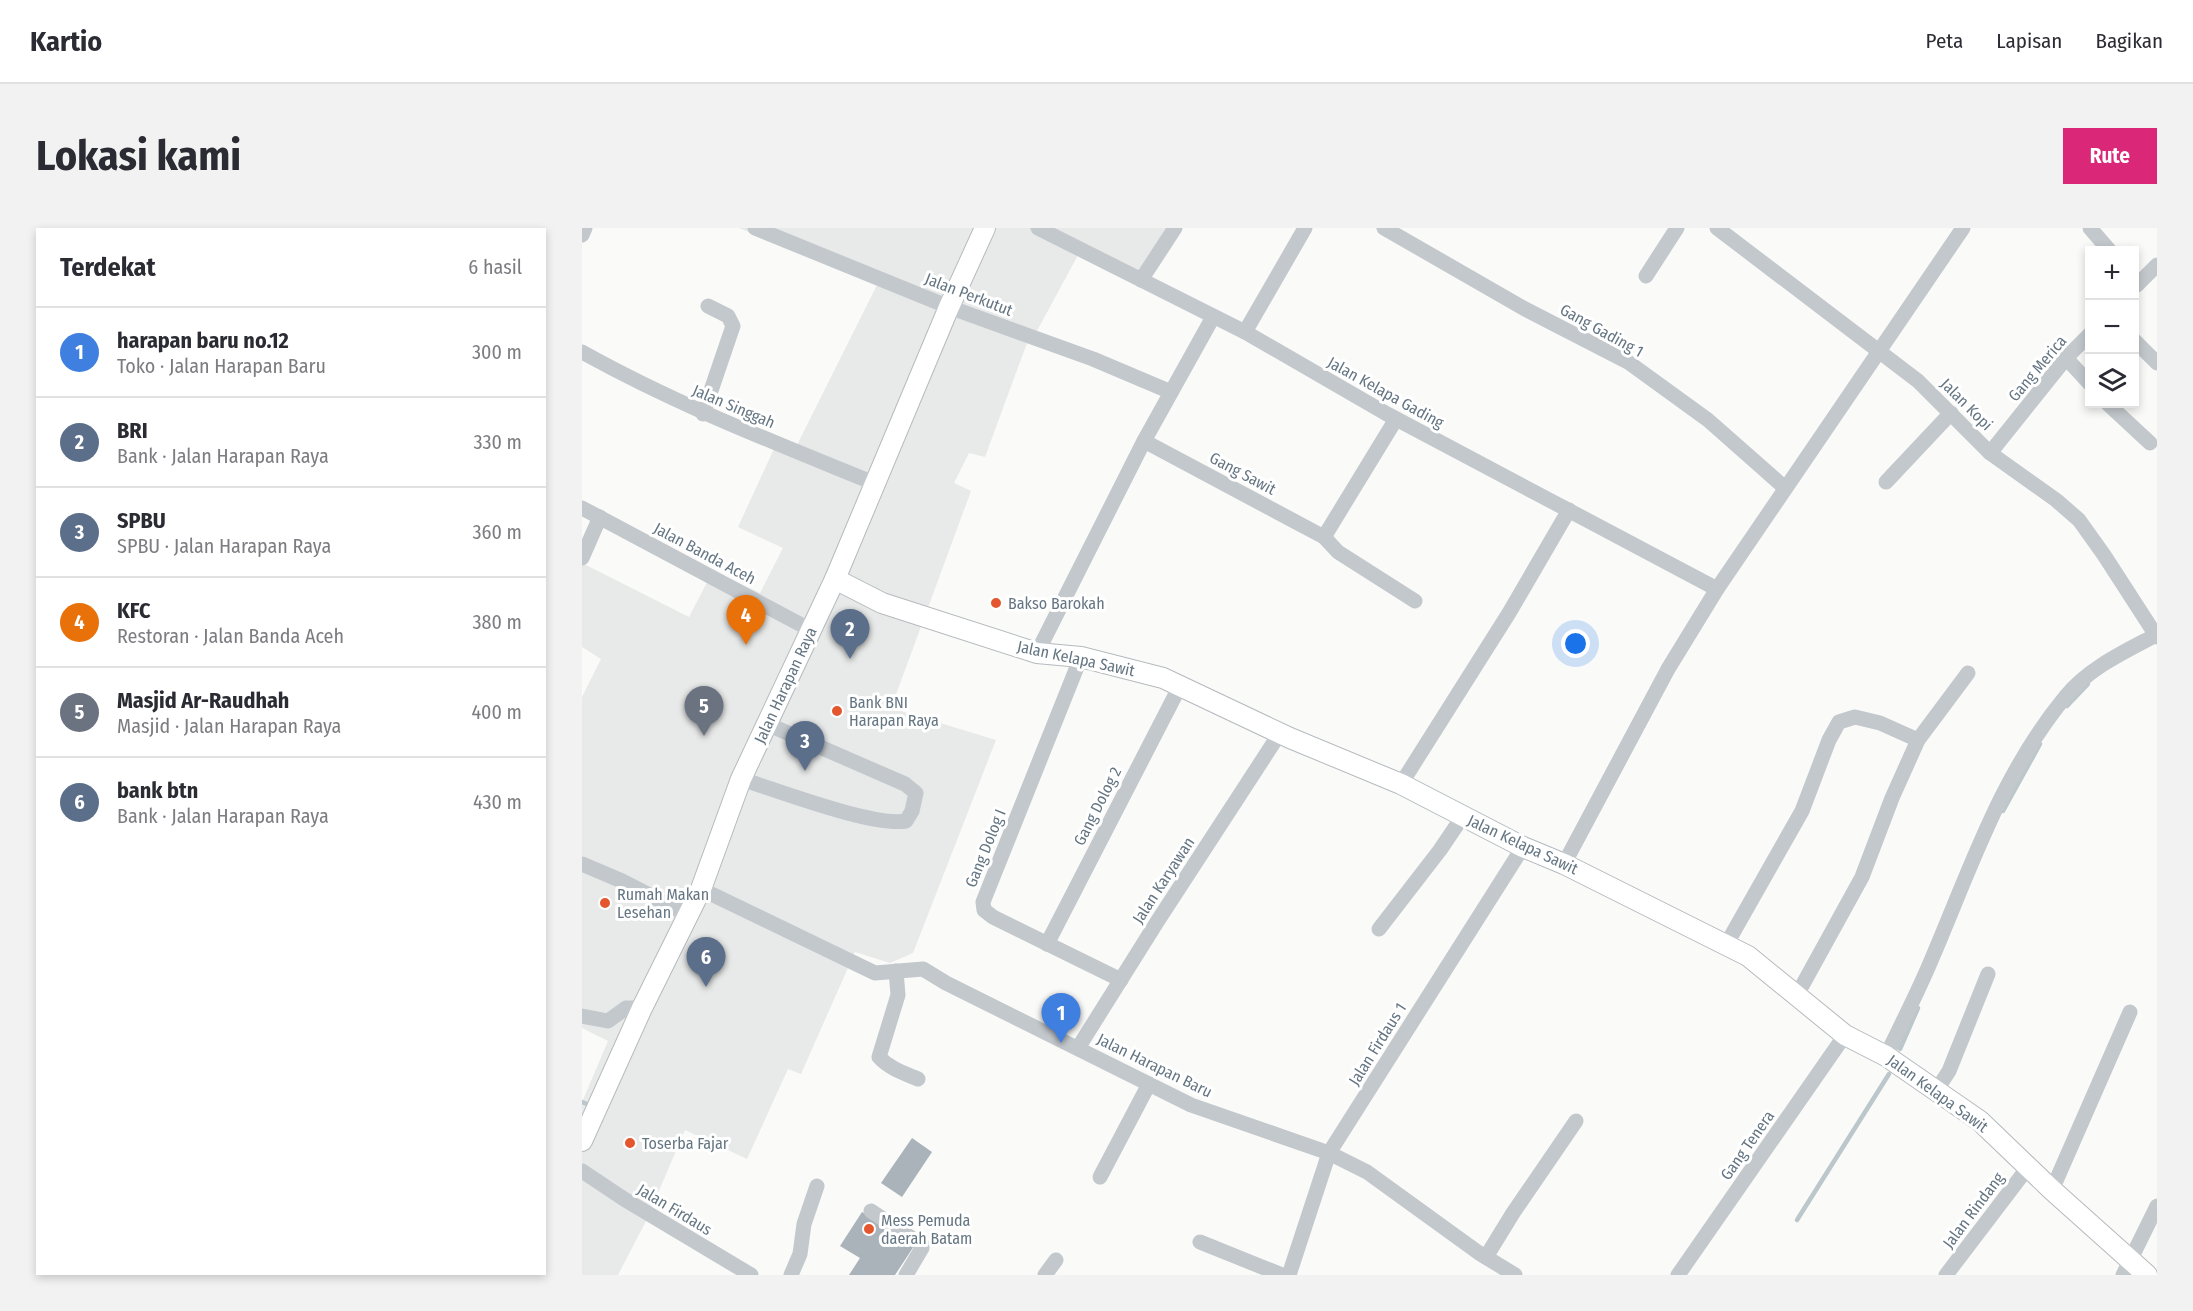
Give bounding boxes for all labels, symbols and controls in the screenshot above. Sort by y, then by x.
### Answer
text: Kartio [30,25,102,58]
text: Peta [1926,28,1963,54]
text: Lapisan [1996,28,2062,54]
text: Bagikan [2095,28,2163,54]
button: Rute [2063,128,2157,184]
text: Lokasi kami [36,131,241,181]
map controls [2085,246,2139,408]
button: + [2085,246,2139,300]
text: Terdekat [60,252,156,283]
text: 6 hasil [468,255,522,279]
street label: Jalan Perkutut [922,269,1016,320]
street label: Gang Gading 1 [1557,300,1647,361]
button: − [2085,300,2139,354]
text: harapan baru no.12 [117,327,289,354]
street label: Gang Merica [2004,331,2071,405]
text: 1 [75,340,84,364]
text: 300 m [472,340,522,364]
street label: Jalan Kelapa Gading [1324,353,1448,432]
text: Toko · Jalan Harapan Baru [117,354,326,378]
button: layers [2085,354,2139,408]
street label: Jalan Kopi [1937,375,1996,434]
street label: Jalan Singgah [690,381,778,432]
text: BRI [117,417,148,444]
text: 2 [75,430,84,454]
text: 330 m [473,430,522,454]
text: Bank · Jalan Harapan Raya [117,444,329,468]
street label: Gang Sawit [1206,448,1280,499]
text: SPBU [117,507,166,534]
street label: Jalan Banda Aceh [651,519,759,588]
text: 3 [75,520,84,544]
text: 360 m [473,520,522,544]
text: SPBU · Jalan Harapan Raya [117,534,331,558]
place label: Bakso Barokah [1008,594,1105,613]
pin: 4 [726,596,766,645]
marker: Bakso Barokah [989,596,1003,610]
text: KFC [117,597,151,624]
text: 4 [74,610,85,634]
text: 380 m [472,610,522,634]
pin: 2 [830,610,870,659]
text: Restoran · Jalan Banda Aceh [117,624,344,648]
street label: Jalan Harapan Raya [750,624,821,746]
your location [1561,629,1590,658]
street label: Jalan Kelapa Sawit [1015,637,1137,680]
pin: 5 [684,686,724,736]
text: Masjid Ar-Raudhah [117,687,289,714]
place label: Bank BNI Harapan Raya [849,693,939,730]
text: 5 [75,700,84,724]
text: 400 m [471,700,522,724]
marker: Bank BNI Harapan Raya [830,704,844,718]
text: Masjid · Jalan Harapan Raya [117,714,341,738]
pin: 3 [786,722,824,771]
street label: Gang Dolog 2 [1070,764,1125,849]
text: bank btn [117,777,198,804]
text: 6 [74,790,85,814]
text: 430 m [473,790,522,814]
text: Bank · Jalan Harapan Raya [117,804,329,828]
street label: Gang Dolog I [961,806,1010,890]
street label: Jalan Kelapa Sawit [1465,811,1582,879]
street label: Jalan Karyawan [1128,833,1198,927]
place label: Rumah Makan Lesehan [617,885,709,922]
marker: Rumah Makan Lesehan [598,896,612,910]
pin: 6 [686,938,726,987]
pin: 1 [1042,994,1080,1043]
street label: Jalan Firdaus 1 [1345,1000,1410,1089]
street label: Jalan Harapan Baru [1094,1029,1215,1102]
street label: Jalan Kelapa Sawit [1884,1051,1992,1137]
street label: Gang Tenera [1717,1107,1778,1184]
place label: Toserba Fajar [642,1134,729,1153]
marker: Toserba Fajar [623,1136,637,1150]
street label: Jalan Rindang [1939,1168,2008,1252]
street label: Jalan Firdaus [634,1180,716,1239]
place label: Mess Pemuda daerah Batam [881,1211,972,1248]
marker: Mess Pemuda daerah Batam [862,1222,876,1236]

